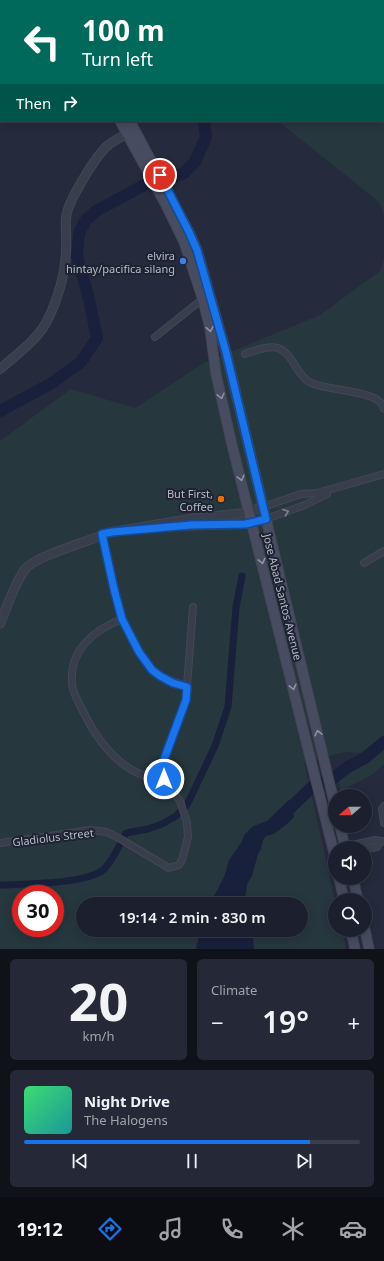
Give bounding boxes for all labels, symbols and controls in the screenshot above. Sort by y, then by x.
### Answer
text: 100 m [82,11,165,49]
icon: left [16,16,68,68]
text: Turn left [82,47,153,71]
icon: right [59,92,81,114]
text: Then [16,93,51,113]
pin [143,158,177,192]
icon: arrive [149,164,171,186]
place label: elvira hintay/pacifica silang [66,248,175,276]
marker: elvira hintay/pacifica silang [178,256,188,266]
one-way arrow [205,326,214,332]
one-way arrow [216,393,224,400]
one-way arrow [236,475,244,481]
place label: But First, Coffee [167,486,213,514]
marker: But First, Coffee [216,494,226,504]
one-way arrow [282,508,289,516]
street label: Jose Abad Santos Avenue [260,531,306,662]
one-way arrow [257,558,265,564]
one-way arrow [288,683,297,690]
one-way arrow [314,730,322,736]
position arrow [143,758,185,800]
north arrow [328,789,372,833]
map controls [328,789,372,937]
street label: Gladiolus Street [12,825,95,849]
button: sound [328,841,372,885]
speed limit sign: 30 [12,885,64,937]
button: search [328,893,372,937]
text: 19:14 · 2 min · 830 m [118,907,266,927]
text: 20 [69,965,128,1036]
text: Climate [211,981,257,999]
text: 19° [262,1001,309,1042]
text: − [211,1007,224,1037]
text: + [347,1007,360,1037]
text: km/h [83,1027,114,1045]
text: Night Drive [84,1091,170,1111]
text: The Halogens [84,1111,168,1129]
icon: previous [69,1150,91,1172]
icon: pause [181,1150,203,1172]
icon: next [293,1150,315,1172]
icon: directions [96,1215,124,1243]
icon: music [157,1215,185,1243]
icon: phone [218,1215,246,1243]
icon: climate [279,1215,307,1243]
icon: car [339,1215,367,1243]
text: 19:12 [16,1217,63,1241]

